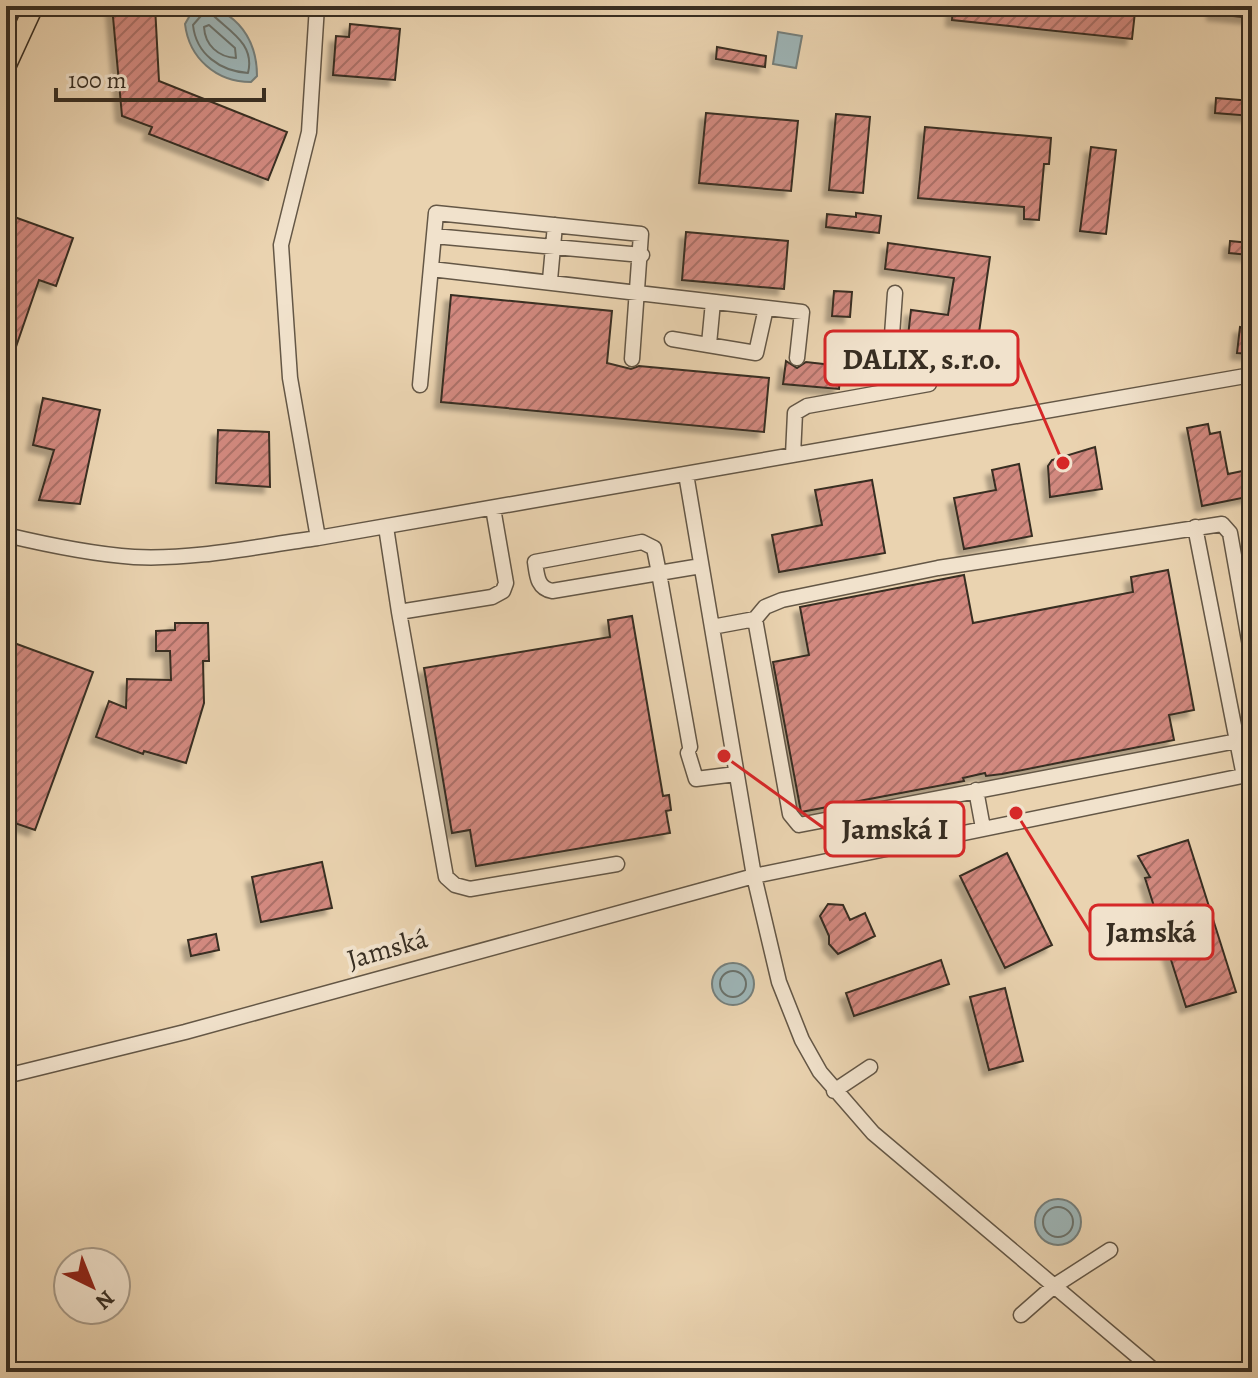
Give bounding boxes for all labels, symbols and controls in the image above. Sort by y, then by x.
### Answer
scale bar [56,52,264,102]
text: 100 m [68,64,127,96]
callout: DALIX, s.r.o. [825,331,1018,385]
text: DALIX, s.r.o. [842,339,1002,379]
callout: Jamská I [825,802,964,856]
text: Jamská I [842,809,948,849]
callout: Jamská [1090,905,1213,959]
text: Jamská [1106,912,1197,952]
street label: Jamská [342,919,432,979]
north arrow [52,1246,132,1326]
text: N [89,1283,121,1316]

